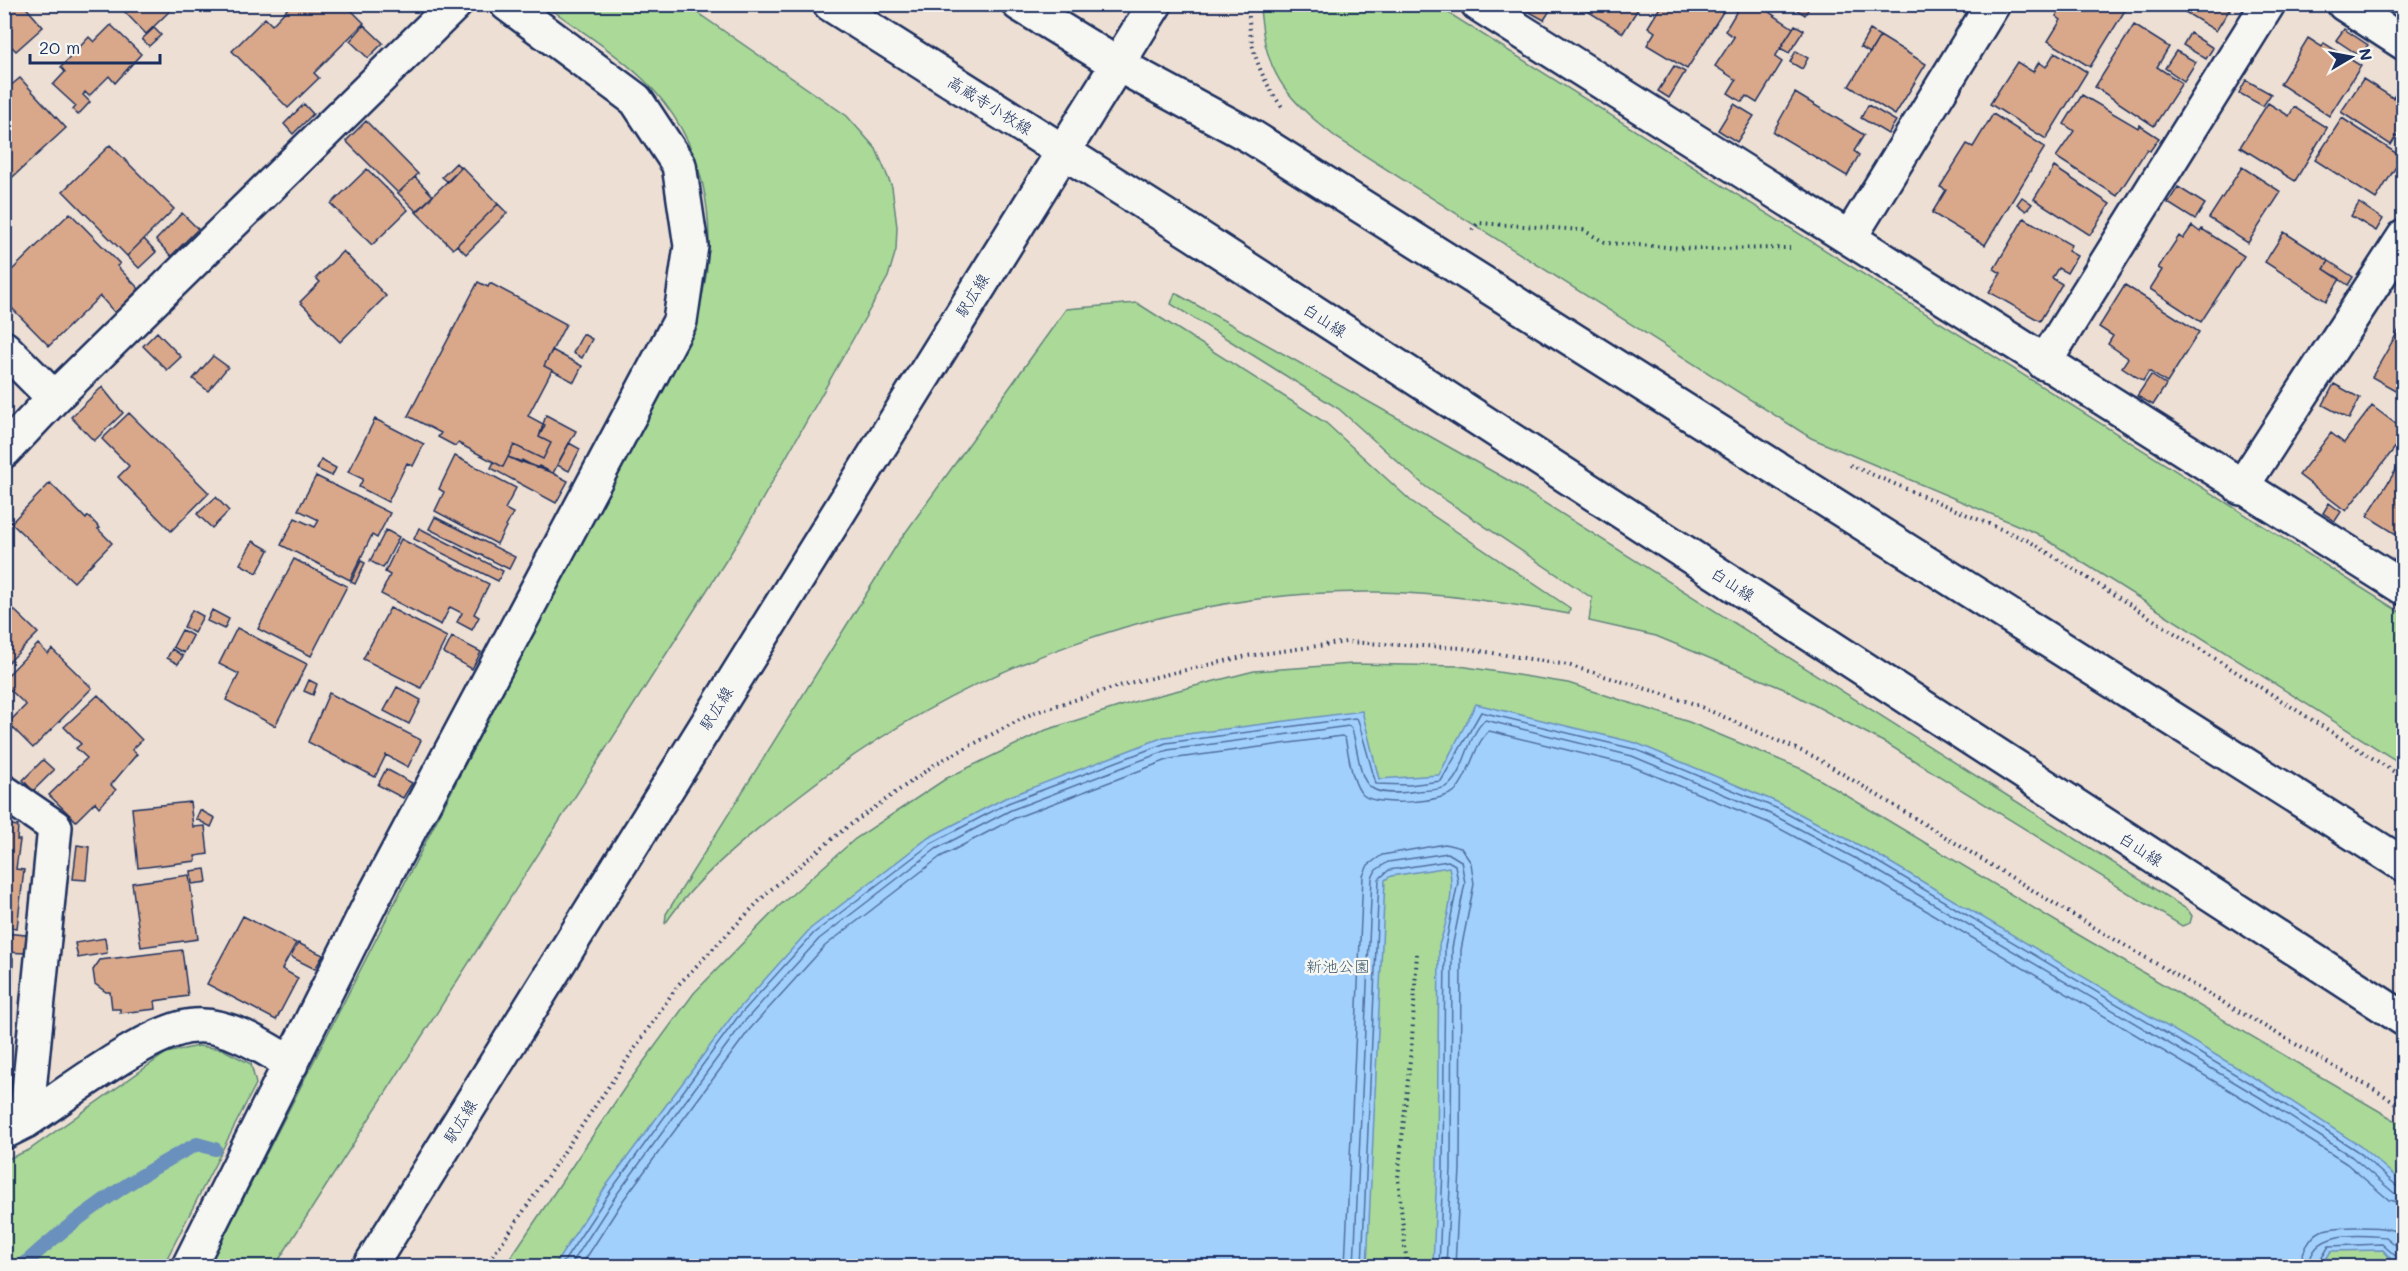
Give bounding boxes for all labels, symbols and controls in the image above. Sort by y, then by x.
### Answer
scale bar [30,27,160,65]
north arrow [2321,27,2381,87]
text: 20 m [39,35,80,59]
text: N [2355,46,2378,62]
street label: 高蔵寺小牧線 [944,70,1037,139]
street label: 駅広線 [950,269,993,321]
street label: 白山線 [1299,298,1351,341]
street label: 白山線 [1707,562,1759,605]
street label: 駅広線 [694,682,737,734]
street label: 白山線 [2115,827,2167,870]
park label: 新池公園 [1306,955,1370,976]
street label: 駅広線 [438,1095,481,1147]

